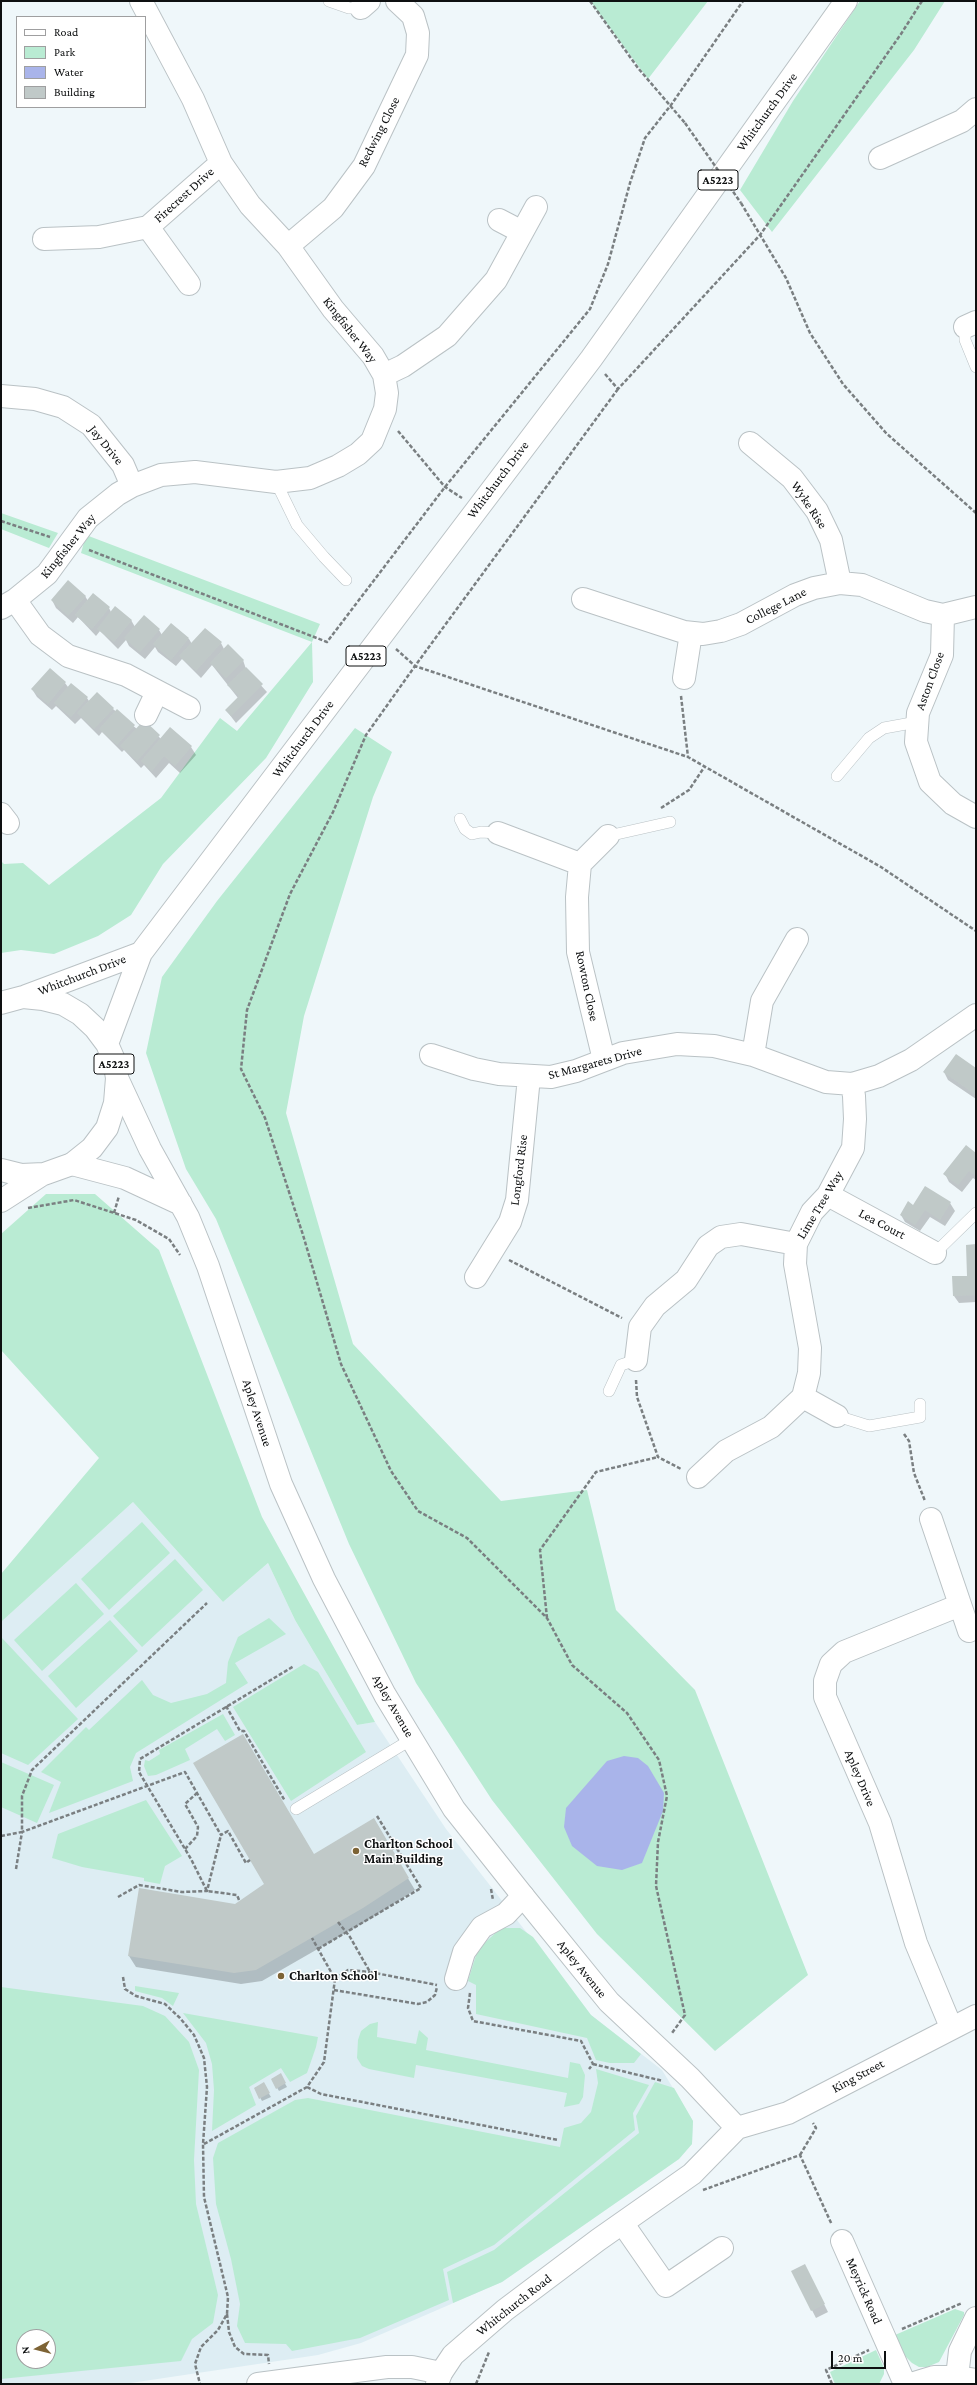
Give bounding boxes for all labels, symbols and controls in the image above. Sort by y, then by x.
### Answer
legend [16,16,146,108]
text: Road [54,25,78,39]
text: Park [54,45,75,59]
text: Water [54,65,83,79]
street label: Whitchurch Drive [733,70,801,154]
text: Building [54,85,95,99]
street label: Redwing Close [355,94,403,170]
street label: Firecrest Drive [151,164,217,226]
road number: A5223 [698,170,738,190]
street label: Kingfisher Way [319,294,381,366]
street label: Jay Drive [85,422,127,468]
street label: Whitchurch Drive [464,438,532,522]
street label: Wyke Rise [788,478,830,532]
street label: Kingfisher Way [37,510,99,582]
street label: College Lane [743,584,809,628]
road number: A5223 [346,646,386,666]
street label: Aston Close [912,650,948,712]
street label: Whitchurch Drive [269,697,337,781]
street label: Rowton Close [572,949,602,1023]
street label: Whitchurch Drive [36,951,128,999]
street label: St Margarets Drive [546,1043,644,1083]
road number: A5223 [94,1054,134,1074]
street label: Longford Rise [507,1134,531,1206]
street label: Lime Tree Way [793,1168,847,1242]
street label: Lea Court [856,1205,908,1243]
street label: Apley Avenue [239,1377,275,1449]
street label: Apley Avenue [369,1672,417,1740]
street label: Apley Drive [841,1747,879,1809]
place label: Charlton School Main Building [364,1836,453,1867]
marker: Charlton School Main Building [351,1846,361,1856]
street label: Apley Avenue [554,1937,610,2001]
place label: Charlton School [289,1968,378,1984]
marker: Charlton School [276,1971,286,1981]
street label: King Street [829,2056,887,2096]
street label: Meyrick Road [842,2255,886,2327]
street label: Whitchurch Road [473,2271,555,2339]
north arrow [16,2329,56,2369]
scale bar [833,2343,888,2369]
text: N [19,2346,31,2355]
text: 20 m [838,2351,862,2365]

